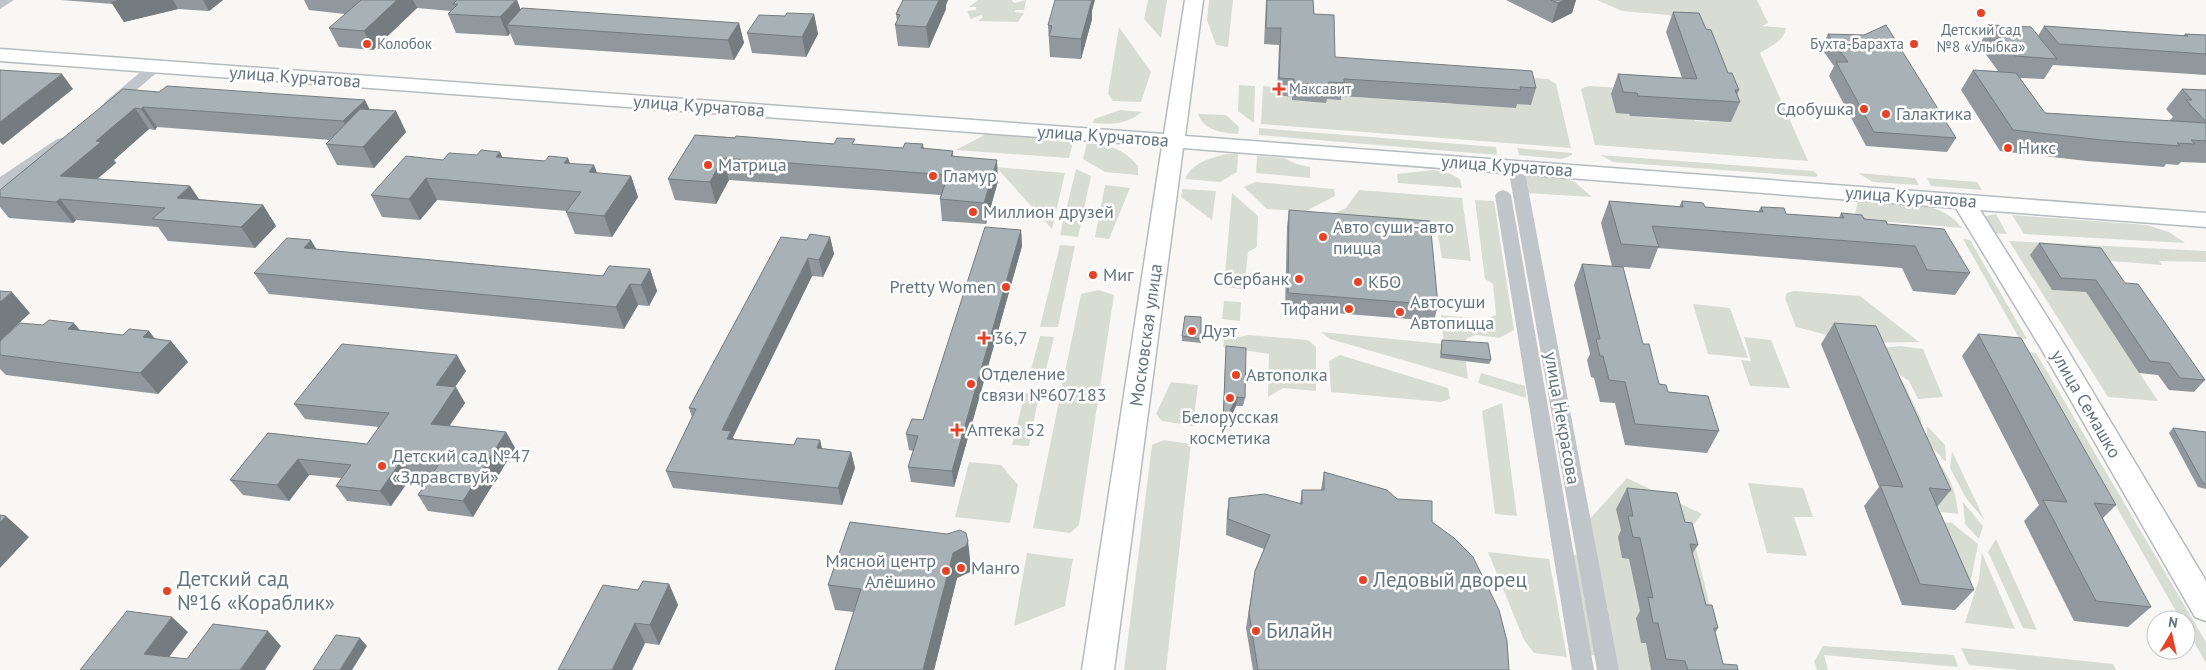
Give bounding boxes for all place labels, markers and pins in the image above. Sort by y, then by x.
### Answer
marker: Детский сад №8 «Улыбка» [1975,7,1987,19]
place label: Детский сад №8 «Улыбка» [1937,20,2025,56]
place label: Колобок [377,34,433,53]
place label: Бухта-Барахта [1810,34,1904,53]
marker: Колобок [361,38,373,50]
marker: Бухта-Барахта [1908,38,1920,50]
place label: Максавит [1289,79,1351,98]
marker: Максавит [1273,83,1285,95]
place label: Сдобушка [1776,97,1854,120]
place label: Галактика [1896,102,1972,125]
marker: Сдобушка [1858,103,1870,115]
marker: Галактика [1880,108,1892,120]
place label: Никс [2018,136,2056,159]
marker: Никс [2002,142,2014,154]
place label: Матрица [718,153,787,176]
marker: Матрица [702,159,714,171]
place label: Гламур [943,164,997,187]
marker: Гламур [927,170,939,182]
place label: Миллион друзей [983,200,1114,223]
marker: Миллион друзей [967,206,979,218]
place label: Авто суши-авто пицца [1333,215,1454,259]
marker: Авто суши-авто пицца [1317,231,1329,243]
place label: Миг [1103,263,1134,286]
place label: Сбербанк [1213,267,1289,290]
marker: Миг [1087,269,1099,281]
place label: КБО [1368,270,1401,293]
marker: Сбербанк [1293,273,1305,285]
place label: Pretty Women [889,275,996,298]
marker: КБО [1352,276,1364,288]
marker: Pretty Women [1000,281,1012,293]
place label: Автосуши Автопицца [1410,290,1494,334]
place label: Тифани [1280,297,1339,320]
marker: Тифани [1343,303,1355,315]
marker: Автосуши Автопицца [1394,306,1406,318]
place label: Дуэт [1202,319,1238,342]
marker: Дуэт [1186,325,1198,337]
place label: 36,7 [994,326,1027,349]
marker: 36,7 [978,332,990,344]
place label: Отделение связи №607183 [981,362,1107,406]
place label: Автополка [1246,363,1328,386]
marker: Автополка [1230,369,1242,381]
marker: Отделение связи №607183 [965,378,977,390]
marker: Белорусская косметика [1224,392,1236,404]
place label: Белорусская косметика [1181,405,1279,449]
place label: Аптека 52 [967,418,1045,441]
marker: Аптека 52 [951,424,963,436]
place label: Детский сад №47 «Здравствуй» [392,444,530,488]
marker: Детский сад №47 «Здравствуй» [376,460,388,472]
place label: Мясной центр Алёшино [825,549,936,593]
place label: Манго [971,556,1020,579]
marker: Манго [955,562,967,574]
place label: Детский сад №16 «Кораблик» [177,565,335,616]
marker: Мясной центр Алёшино [940,565,952,577]
place label: Ледовый дворец [1372,566,1527,593]
marker: Ледовый дворец [1357,574,1369,586]
marker: Детский сад №16 «Кораблик» [161,585,173,597]
place label: Билайн [1266,617,1333,644]
marker: Билайн [1250,625,1262,637]

